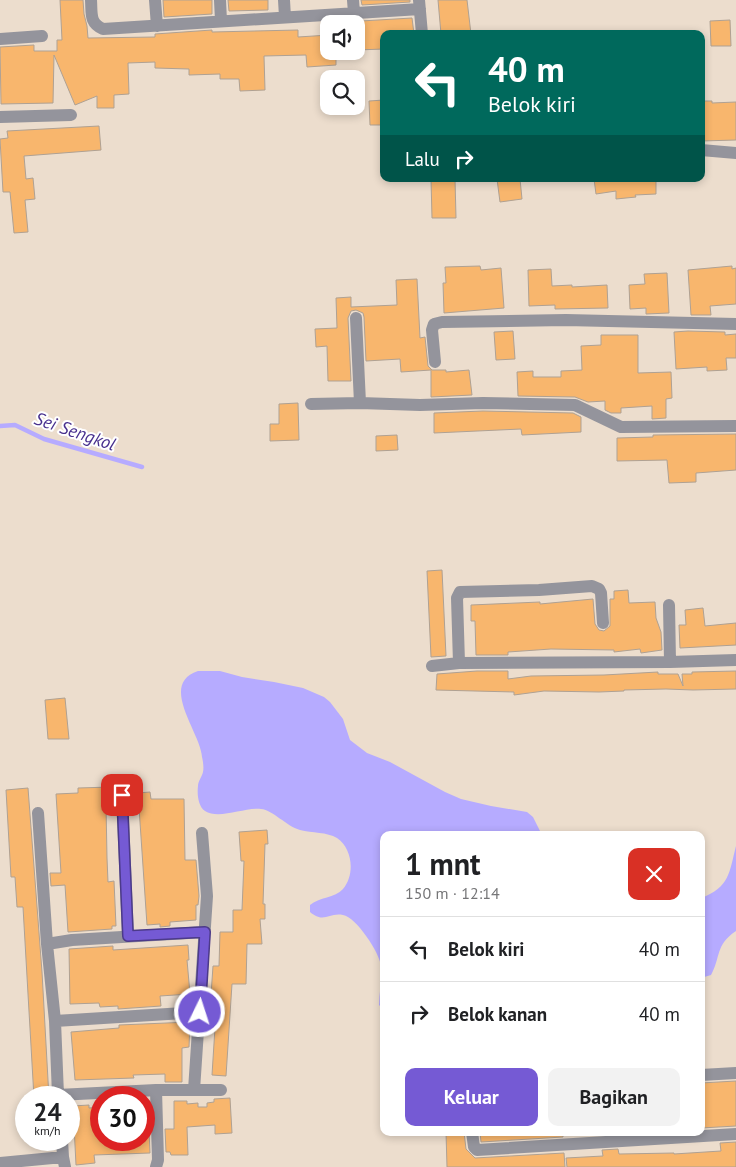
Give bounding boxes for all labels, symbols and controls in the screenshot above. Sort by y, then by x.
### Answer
map controls [320,15,365,115]
button: sound [320,15,365,60]
text: 40 m [488,46,565,92]
icon: left [405,50,470,115]
button: search [320,70,365,115]
text: Belok kiri [488,90,576,118]
icon: right [450,145,478,173]
text: Lalu [405,147,440,171]
water label: Sei Sengkol [31,406,119,456]
pin [101,774,143,816]
icon: arrive [108,781,136,809]
text: 1 mnt [405,844,481,883]
button: close [628,848,680,900]
text: 150 m · 12:14 [405,883,500,903]
icon: left [405,935,433,963]
text: Belok kiri [448,937,524,961]
text: 40 m [639,937,680,961]
position arrow [173,985,225,1037]
icon: right [405,1000,433,1028]
text: Belok kanan [448,1002,547,1026]
text: 40 m [639,1002,680,1026]
button: Keluar [405,1068,538,1126]
button: Bagikan [548,1068,680,1126]
speed limit sign: 30 [90,1086,155,1151]
text: 24 [33,1096,62,1128]
text: km/h [34,1123,61,1138]

